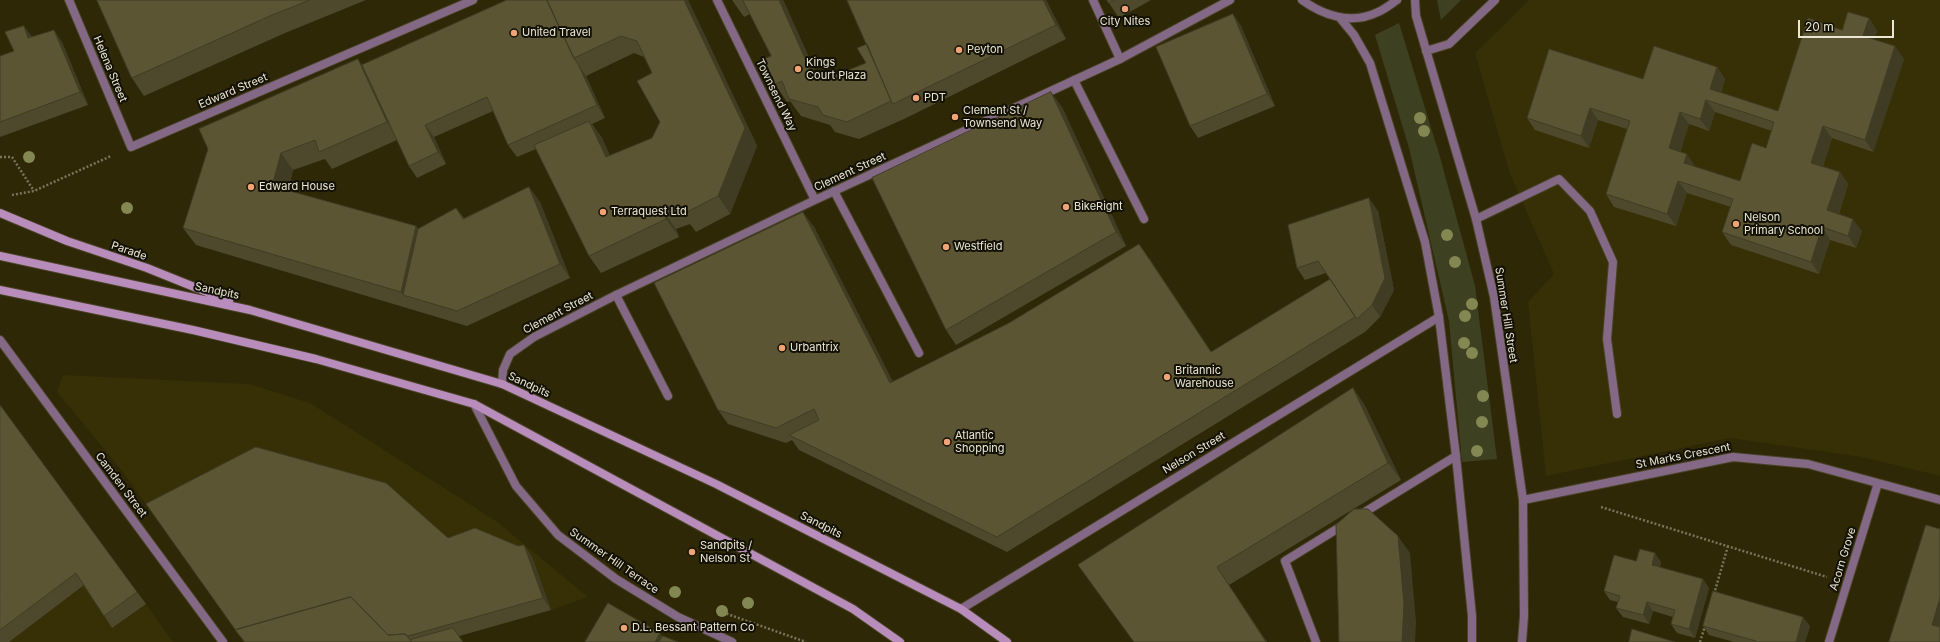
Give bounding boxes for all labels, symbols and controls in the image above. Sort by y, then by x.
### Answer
marker: City Nites [1120,4,1130,14]
scale bar [1800,12,1896,38]
place label: City Nites [1100,15,1150,29]
text: 20 m [1805,19,1834,34]
place label: United Travel [522,26,591,40]
marker: United Travel [509,28,519,38]
street label: Helena Street [90,34,130,104]
place label: Peyton [967,43,1003,57]
marker: Peyton [954,45,964,55]
place label: Kings Court Plaza [806,56,866,82]
street label: Townsend Way [753,57,799,133]
marker: Kings Court Plaza [793,64,803,74]
street label: Edward Street [197,71,269,111]
place label: PDT [924,91,946,105]
marker: PDT [911,93,921,103]
place label: Clement St / Townsend Way [963,104,1042,130]
marker: Clement St / Townsend Way [950,112,960,122]
street label: Clement Street [812,150,888,194]
place label: Edward House [259,180,335,194]
marker: Edward House [246,182,256,192]
place label: BikeRight [1074,200,1123,214]
marker: BikeRight [1061,202,1071,212]
place label: Terraquest Ltd [611,205,687,219]
marker: Terraquest Ltd [598,207,608,217]
place label: Nelson Primary School [1744,211,1823,237]
marker: Nelson Primary School [1731,219,1741,229]
street label: Parade [110,239,148,263]
place label: Westfield [954,240,1002,254]
marker: Westfield [941,242,951,252]
street label: Summer Hill Street [1492,266,1520,364]
street label: Sandpits [194,280,240,302]
street label: Clement Street [521,289,595,337]
place label: Urbantrix [790,341,839,355]
marker: Urbantrix [777,343,787,353]
place label: Britannic Warehouse [1175,364,1234,390]
street label: Sandpits [506,369,552,401]
marker: Britannic Warehouse [1162,372,1172,382]
place label: Atlantic Shopping [955,429,1005,455]
street label: Nelson Street [1160,429,1228,477]
marker: Atlantic Shopping [942,437,952,447]
street label: St Marks Crescent [1635,440,1731,472]
street label: Camden Street [92,450,150,520]
street label: Sandpits [798,509,844,541]
street label: Summer Hill Terrace [567,525,661,597]
street label: Acorn Grove [1827,526,1859,592]
place label: Sandpits / Nelson St [700,539,752,565]
marker: Sandpits / Nelson St [687,547,697,557]
place label: D.L. Bessant Pattern Co [632,621,755,635]
marker: D.L. Bessant Pattern Co [619,623,629,633]

